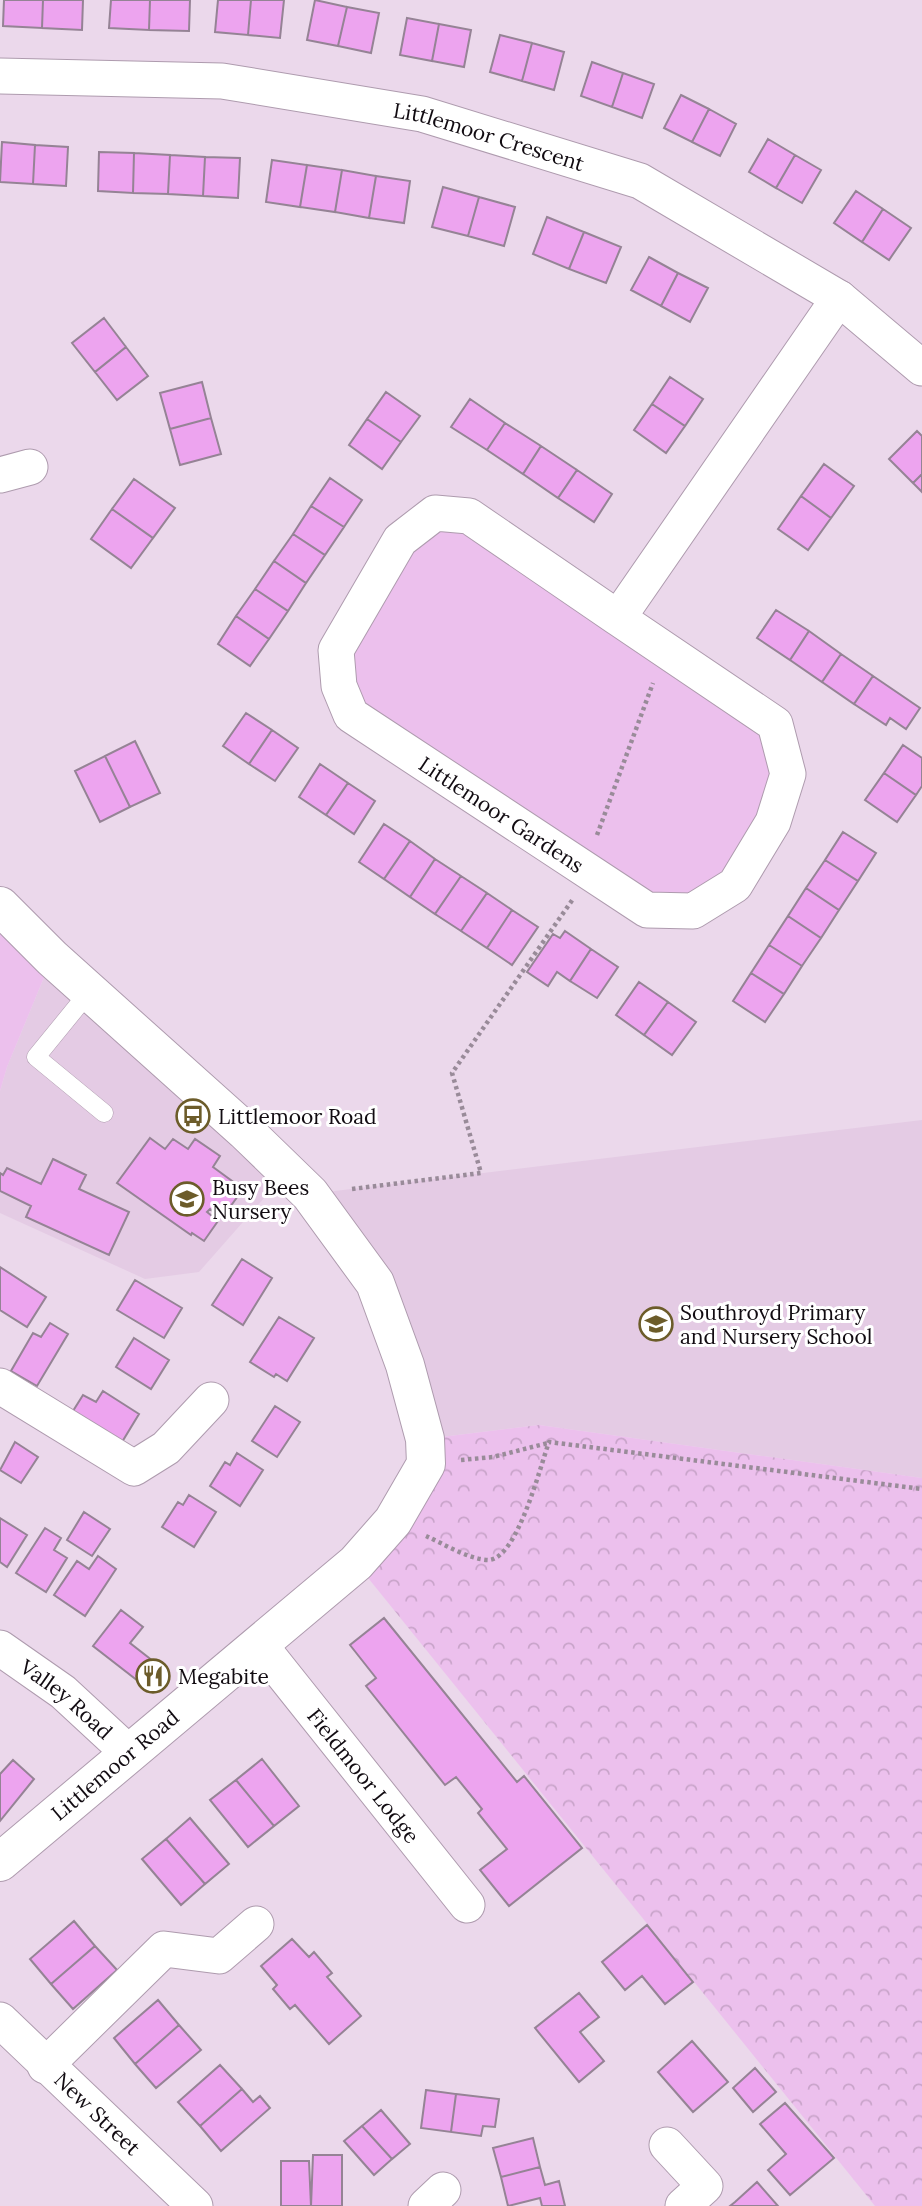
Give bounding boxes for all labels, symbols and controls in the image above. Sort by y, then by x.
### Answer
street label: Littlemoor Crescent [391,96,589,177]
street label: Littlemoor Gardens [414,750,589,878]
bus stop icon: Littlemoor Road [174,1097,212,1135]
place label: Littlemoor Road [218,1103,377,1130]
place label: Busy Bees Nursery [212,1174,309,1225]
school or university icon: Busy Bees Nursery [168,1180,206,1218]
place label: Southroyd Primary and Nursery School [680,1299,872,1350]
school or university icon: Southroyd Primary and Nursery School [637,1305,675,1343]
street label: Valley Road [14,1652,119,1745]
restaurant icon: Megabite [134,1657,172,1695]
place label: Megabite [178,1663,269,1690]
street label: Fieldmoor Lodge [302,1702,426,1848]
street label: Littlemoor Road [46,1704,184,1826]
street label: New Street [49,2066,147,2161]

